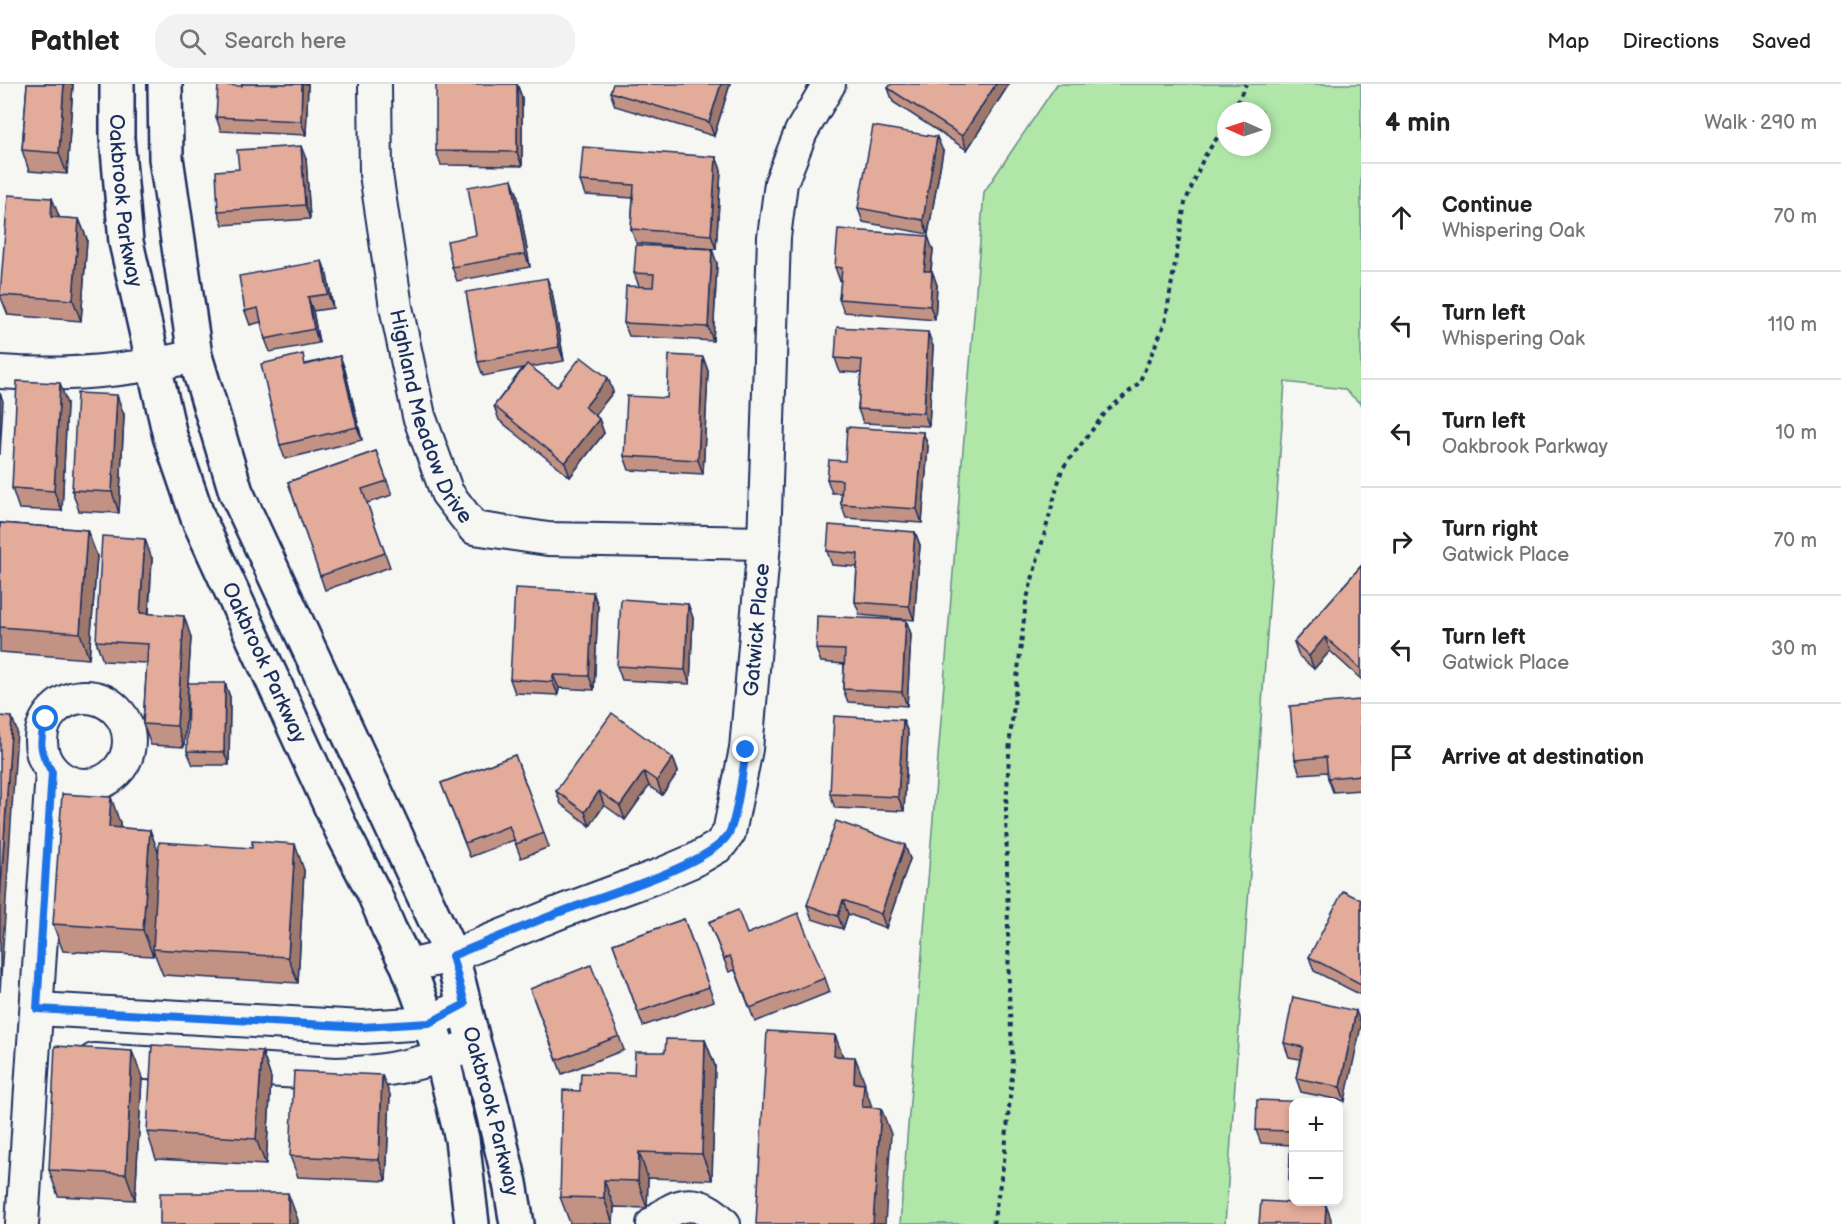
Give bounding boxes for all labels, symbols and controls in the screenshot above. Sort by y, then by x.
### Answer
search box [155,14,575,68]
text: Pathlet [30,25,119,58]
icon: search [176,25,209,58]
text: Search here [224,28,346,55]
text: Map [1547,29,1590,54]
text: Directions [1623,29,1719,54]
text: Saved [1752,29,1811,54]
north arrow [1217,102,1271,156]
text: 4 min [1385,108,1450,139]
text: Walk · 290 m [1704,111,1817,135]
street label: Oakbrook Parkway [105,114,148,290]
text: Continue [1442,192,1532,219]
icon: ahead [1385,201,1418,234]
text: 70 m [1773,205,1817,229]
text: Whispering Oak [1442,219,1585,243]
text: Turn left [1442,300,1526,327]
street label: Highland Meadow Drive [384,307,478,528]
icon: left [1385,309,1418,342]
text: 110 m [1768,313,1817,337]
text: Whispering Oak [1442,327,1585,351]
text: Turn left [1442,408,1526,435]
icon: left [1385,417,1418,450]
text: 10 m [1776,421,1817,445]
text: Oakbrook Parkway [1442,435,1608,459]
text: Turn right [1442,516,1538,543]
icon: right [1385,525,1418,558]
text: 70 m [1773,529,1817,553]
text: Gatwick Place [1442,543,1569,567]
street label: Gatwick Place [738,562,775,697]
street label: Oakbrook Parkway [217,578,313,747]
text: Turn left [1442,624,1526,651]
icon: left [1385,633,1418,666]
text: 30 m [1771,637,1817,661]
text: Gatwick Place [1442,651,1569,675]
route start [32,705,58,731]
route end [732,736,758,762]
icon: arrive [1385,741,1418,774]
text: Arrive at destination [1442,744,1644,771]
street label: Oakbrook Parkway [458,1024,525,1198]
map controls [1289,1098,1343,1206]
button: + [1289,1098,1343,1152]
button: − [1289,1152,1343,1206]

